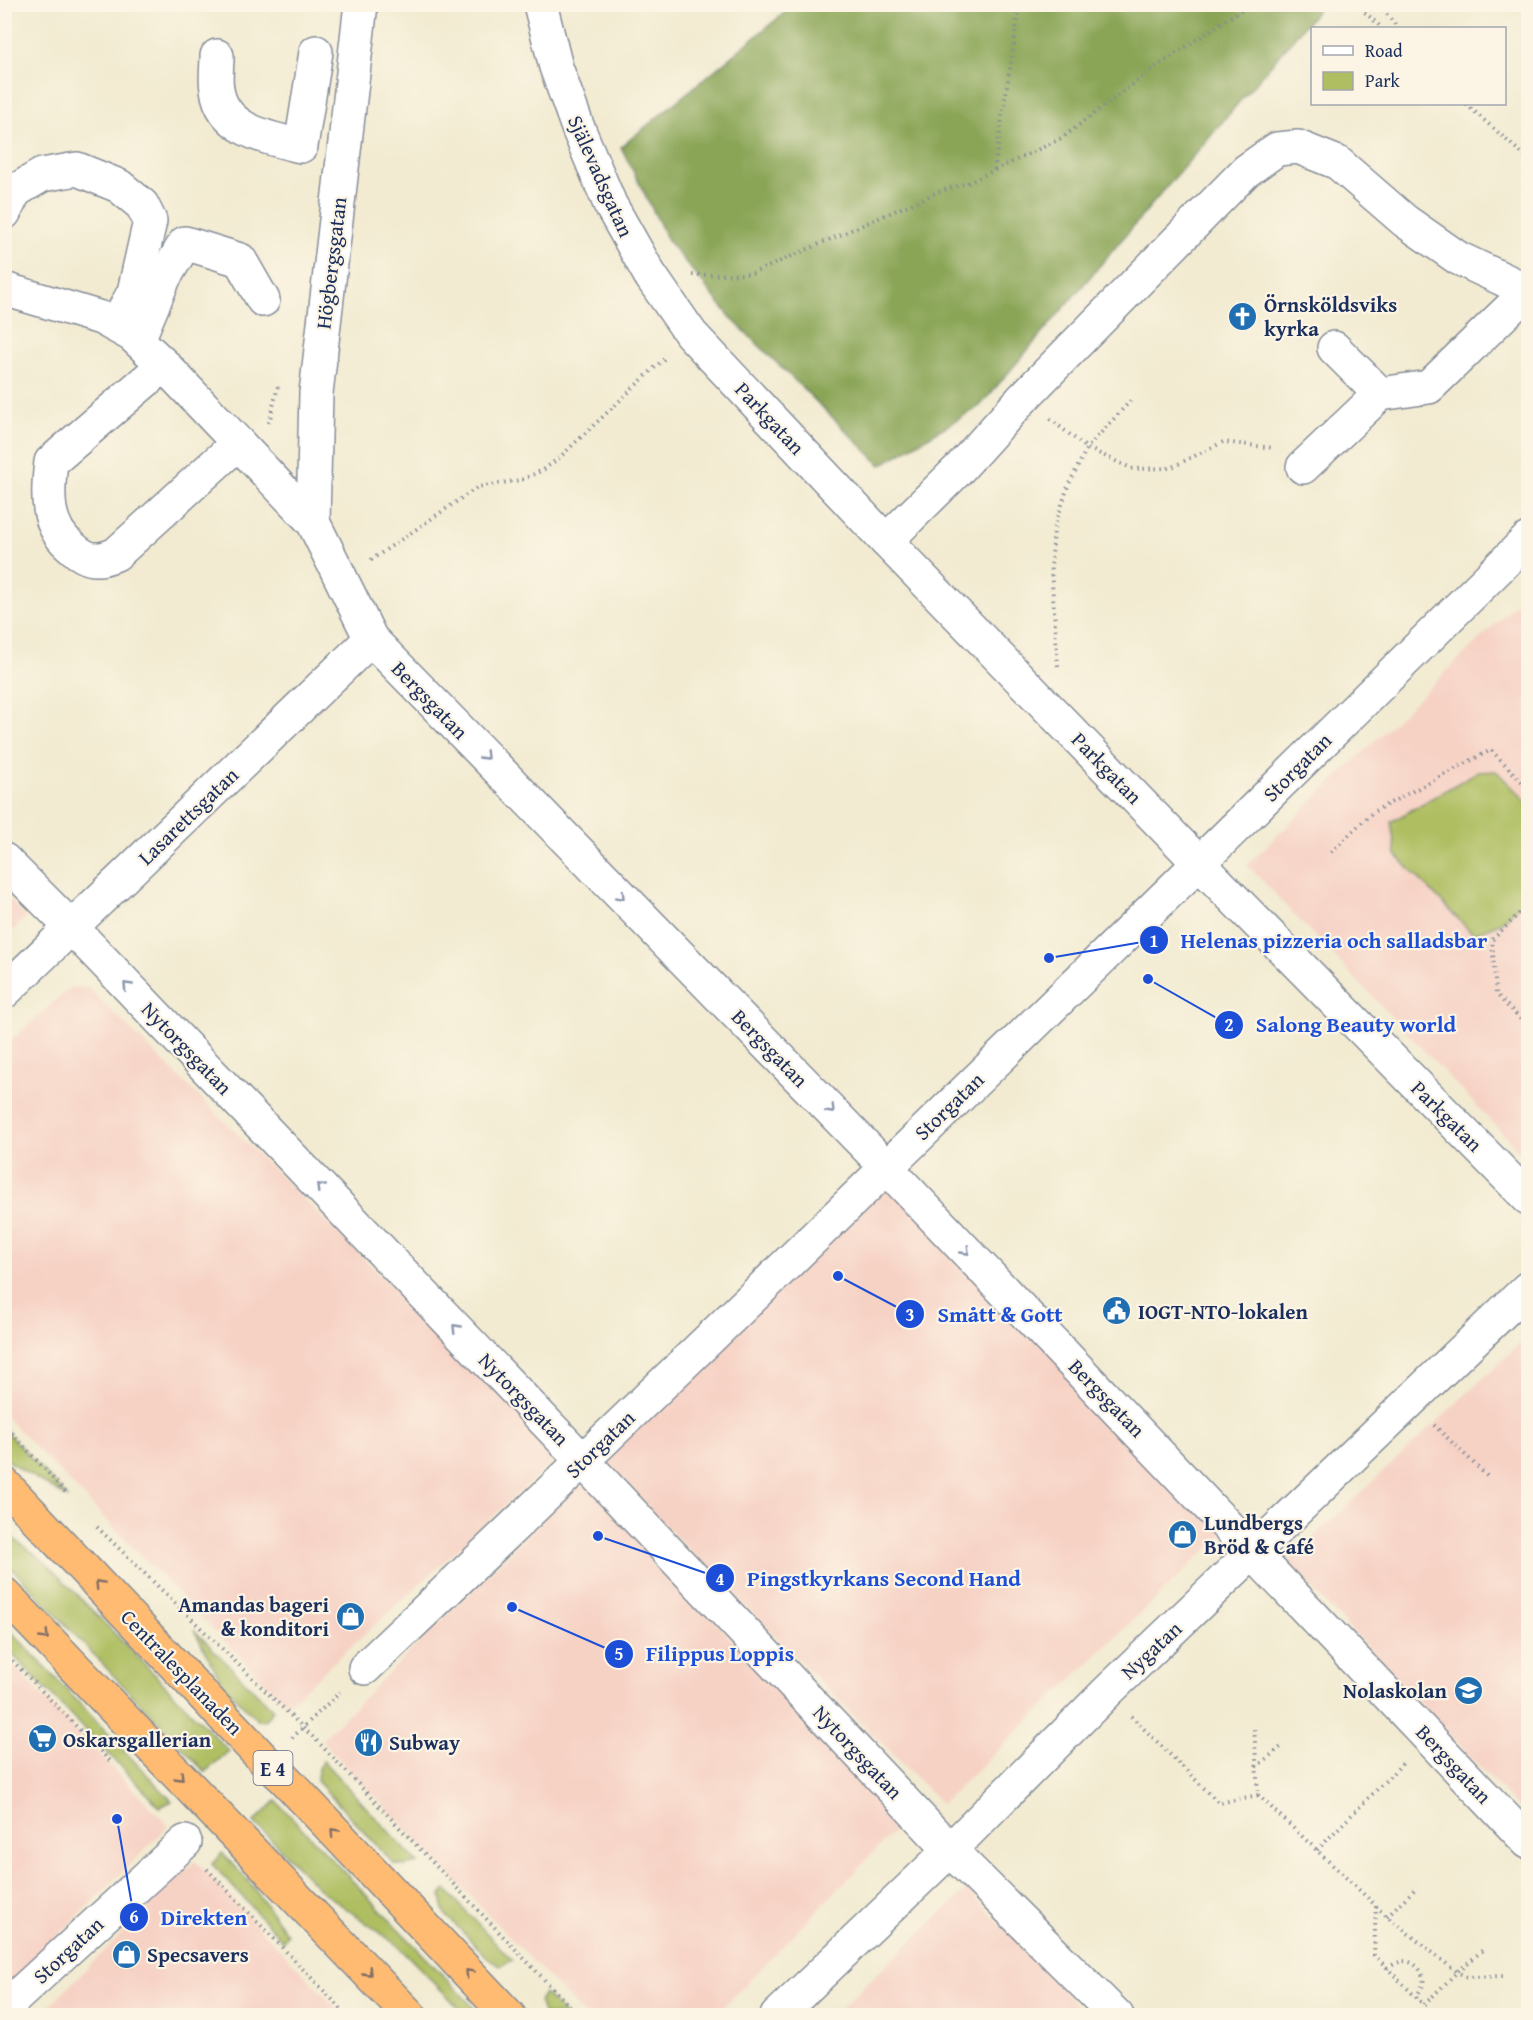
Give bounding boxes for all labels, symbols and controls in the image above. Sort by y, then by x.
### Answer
legend [1311,27,1506,105]
text: Road [1365,37,1403,64]
text: Park [1365,67,1401,94]
street label: Själevadsgatan [560,110,642,242]
street label: Högbergsgatan [308,195,354,331]
place label: Örnsköldsviks kyrka [1264,289,1397,344]
church icon: Örnsköldsviks kyrka [1227,300,1259,332]
street label: Parkgatan [728,375,812,462]
street label: Bergsgatan [385,654,476,746]
street label: Parkgatan [1065,725,1150,811]
street label: Storgatan [1255,725,1339,809]
one-way arrow [478,750,489,760]
street label: Lasarettsgatan [131,760,245,872]
one-way arrow [614,888,625,899]
callout: Helenas pizzeria och salladsbar [1139,920,1499,960]
text: Helenas pizzeria och salladsbar [1181,924,1487,956]
text: 1 [1149,927,1159,954]
one-way arrow [124,982,135,993]
street label: Nytorgsgatan [134,994,240,1102]
street label: Bergsgatan [725,1002,816,1094]
callout: Salong Beauty world [1214,1005,1468,1045]
text: Salong Beauty world [1256,1008,1457,1040]
text: 2 [1224,1011,1234,1038]
street label: Storgatan [907,1065,991,1147]
street label: Parkgatan [1404,1073,1490,1159]
one-way arrow [823,1103,834,1114]
one-way arrow [317,1183,328,1194]
one-way arrow [959,1244,970,1254]
callout: Smått & Gott [895,1294,1074,1334]
public building icon: IOGT-NTO-lokalen [1101,1295,1133,1327]
place label: IOGT-NTO-lokalen [1138,1296,1308,1327]
text: Smått & Gott [937,1298,1063,1330]
text: 3 [905,1301,915,1328]
one-way arrow [452,1324,463,1335]
street label: Nytorgsgatan [471,1345,577,1453]
street label: Bergsgatan [1062,1352,1153,1444]
street label: Storgatan [558,1403,642,1485]
place label: Lundbergs Bröd & Café [1204,1507,1314,1562]
shop icon: Lundbergs Bröd & Café [1167,1518,1199,1550]
callout: Pingstkyrkans Second Hand [705,1558,1033,1598]
text: Pingstkyrkans Second Hand [747,1562,1021,1594]
text: 4 [715,1565,725,1592]
one-way arrow [95,1580,106,1591]
place label: Amandas bageri & konditori [178,1589,329,1644]
shop icon: Amandas bageri & konditori [334,1600,366,1632]
street label: Centralesplanaden [114,1602,250,1742]
street label: Nygatan [1113,1613,1189,1686]
one-way arrow [38,1629,49,1639]
callout: Filippus Loppis [604,1634,806,1674]
text: Filippus Loppis [646,1637,794,1669]
text: 5 [614,1640,624,1667]
school or university icon: Nolaskolan [1452,1674,1484,1706]
place label: Nolaskolan [1343,1675,1448,1706]
street label: Nytorgsgatan [806,1698,910,1806]
street label: Bergsgatan [1409,1717,1499,1811]
supermarket icon: Oskarsgallerian [26,1723,58,1755]
place label: Oskarsgallerian [63,1724,212,1755]
restaurant icon: Subway [352,1726,384,1758]
place label: Subway [389,1727,460,1758]
road number: E 4 [254,1751,292,1785]
one-way arrow [173,1770,184,1780]
one-way arrow [331,1828,342,1839]
callout: Direkten [119,1897,260,1937]
text: Direkten [161,1901,247,1933]
text: 6 [129,1903,139,1930]
street label: Storgatan [26,1909,110,1991]
shop icon: Specsavers [110,1938,142,1970]
place label: Specsavers [147,1939,249,1970]
one-way arrow [361,1965,372,1976]
one-way arrow [465,1969,476,1980]

